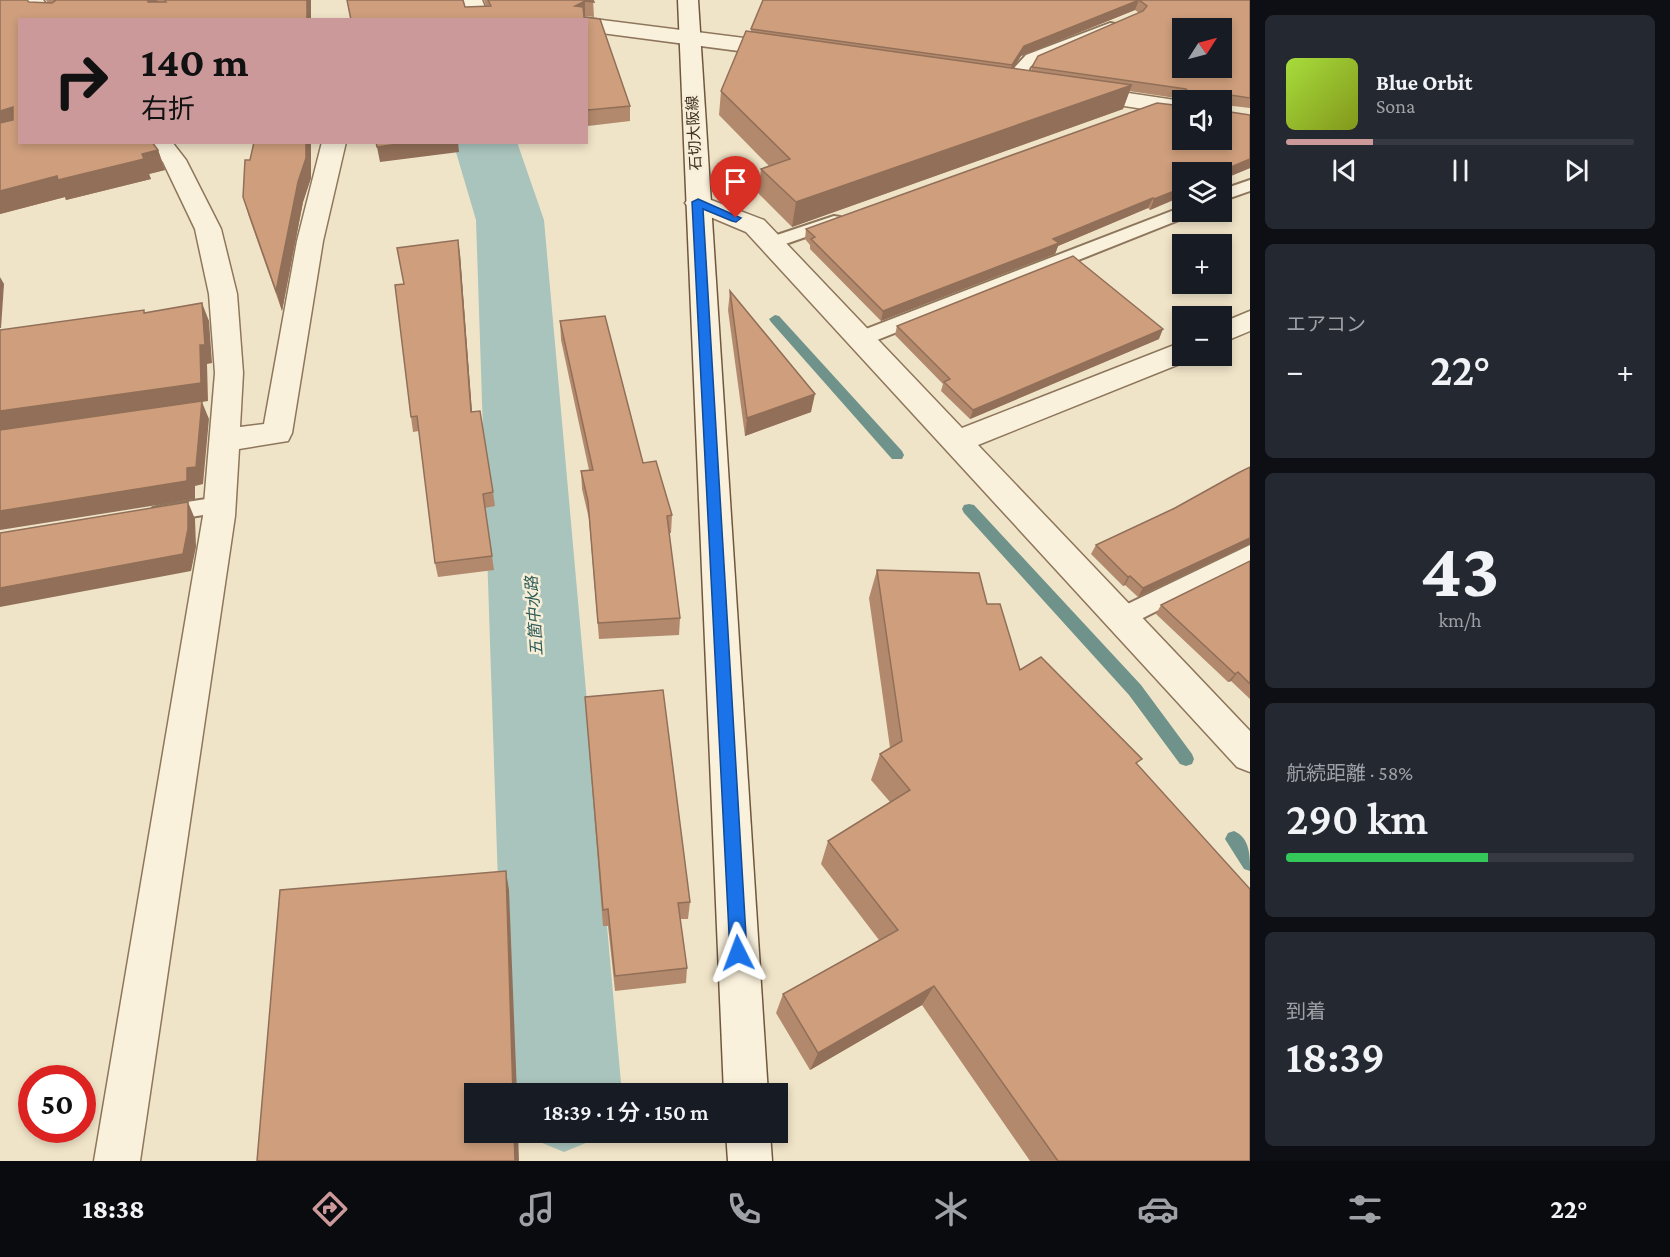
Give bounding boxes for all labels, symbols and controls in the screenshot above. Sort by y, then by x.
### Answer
north arrow [1172,18,1232,78]
map controls [1172,18,1232,366]
text: 140 m [141,38,249,85]
icon: right [42,42,120,120]
text: Blue Orbit [1376,70,1472,95]
button: sound [1172,90,1232,150]
text: 右折 [141,94,195,124]
street label: 石切大阪線 [684,95,704,171]
text: Sona [1376,95,1415,117]
icon: previous [1328,154,1361,187]
icon: pause [1444,154,1477,187]
icon: next [1560,154,1593,187]
pin [710,156,761,218]
button: layers [1172,162,1232,222]
icon: arrive [719,165,752,198]
button: + [1172,234,1232,294]
button: − [1172,306,1232,366]
text: エアコン [1286,313,1366,335]
text: 22° [1430,345,1490,395]
text: − [1286,352,1303,389]
text: + [1617,352,1634,389]
text: 43 [1420,526,1500,613]
water label: 五箇中水路 [523,574,545,657]
text: km/h [1438,609,1482,631]
text: 航続距離 · 58% [1286,762,1413,784]
text: 290 km [1286,794,1428,844]
position arrow [706,921,770,985]
text: 到着 [1286,1000,1326,1022]
text: 18:39 [1286,1032,1385,1082]
speed limit sign: 50 [18,1065,96,1143]
text: 18:39 · 1 分 · 150 m [543,1100,709,1125]
icon: directions [309,1188,351,1230]
icon: music [516,1188,558,1230]
icon: phone [723,1188,765,1230]
icon: climate [930,1188,972,1230]
icon: car [1137,1188,1179,1230]
icon: filters [1344,1188,1386,1230]
text: 18:38 [82,1194,145,1224]
text: 22° [1550,1194,1587,1224]

